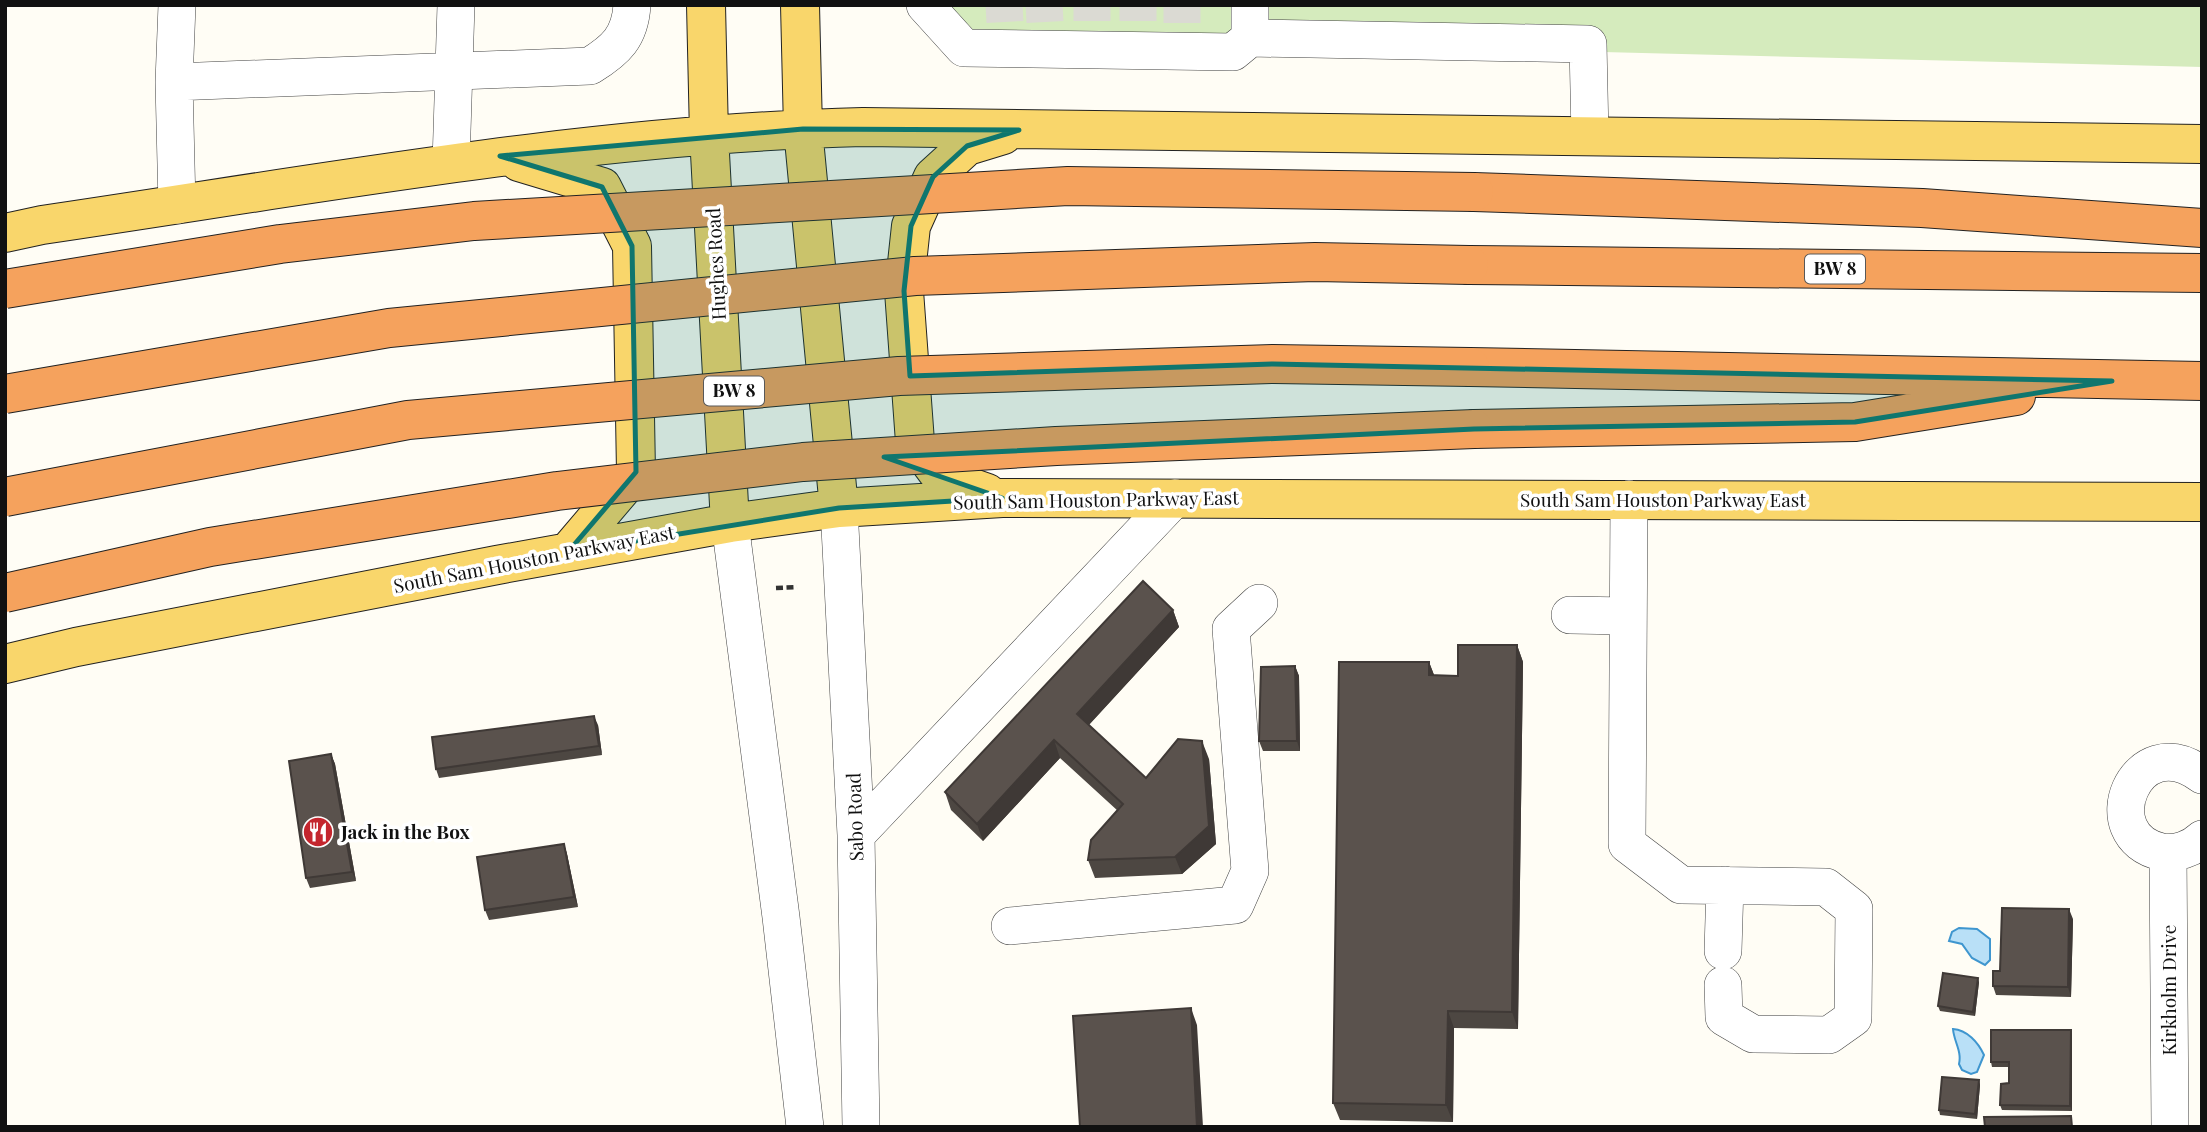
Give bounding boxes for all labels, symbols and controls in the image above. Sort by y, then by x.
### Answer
street label: Hughes Road [699,207,731,321]
road number: BW 8 [1805,255,1865,284]
road number: BW 8 [704,376,764,405]
street label: South Sam Houston Parkway East [953,484,1239,514]
street label: South Sam Houston Parkway East [1520,486,1806,512]
street label: South Sam Houston Parkway East [391,518,677,598]
street label: Sabo Road [839,772,869,862]
restaurant icon: Jack in the Box [301,815,335,849]
place label: Jack in the Box [340,818,470,844]
street label: Kirkholm Drive [2155,925,2181,1055]

